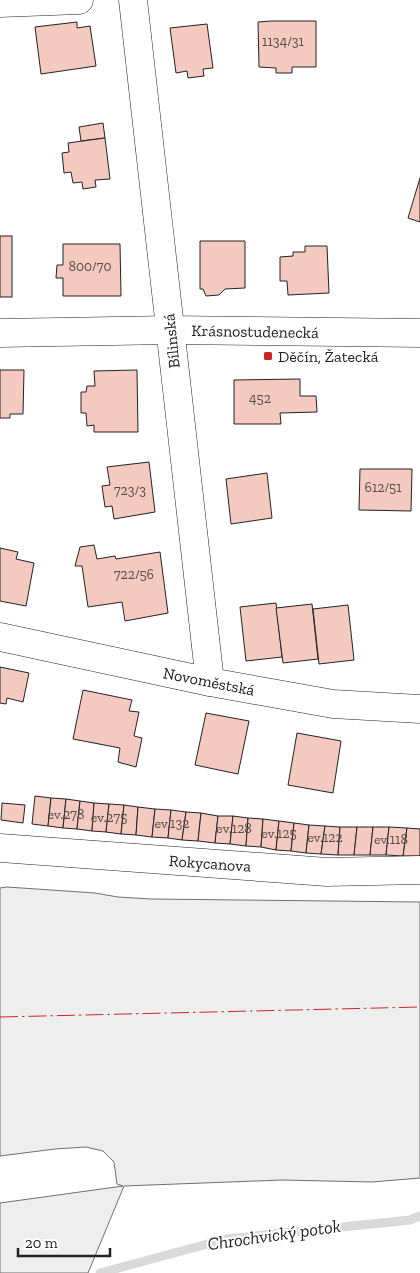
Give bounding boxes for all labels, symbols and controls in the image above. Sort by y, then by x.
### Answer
house number: 1134/31 [262,33,305,50]
house number: 800/70 [68,258,112,275]
street label: Bílinská [159,312,184,369]
street label: Krásnostudenecká [191,321,319,342]
place label: Děčín, Žatecká [278,347,379,366]
marker: Děčín, Žatecká [262,350,274,362]
house number: 452 [249,390,271,407]
house number: 612/51 [364,479,402,496]
house number: 723/3 [114,482,146,499]
house number: 722/56 [114,566,154,583]
street label: Novoměstská [162,663,257,700]
house number: ev.278 [47,806,85,823]
house number: ev.275 [91,809,127,826]
house number: ev.132 [154,815,190,832]
house number: ev.128 [216,820,252,837]
house number: ev.125 [261,825,297,842]
house number: ev.122 [307,829,343,846]
house number: ev.118 [374,831,408,848]
street label: Rokycanova [168,851,252,876]
water label: Chrochvický potok [206,1215,342,1255]
scale bar [18,1226,110,1258]
text: 20 m [25,1234,58,1252]

